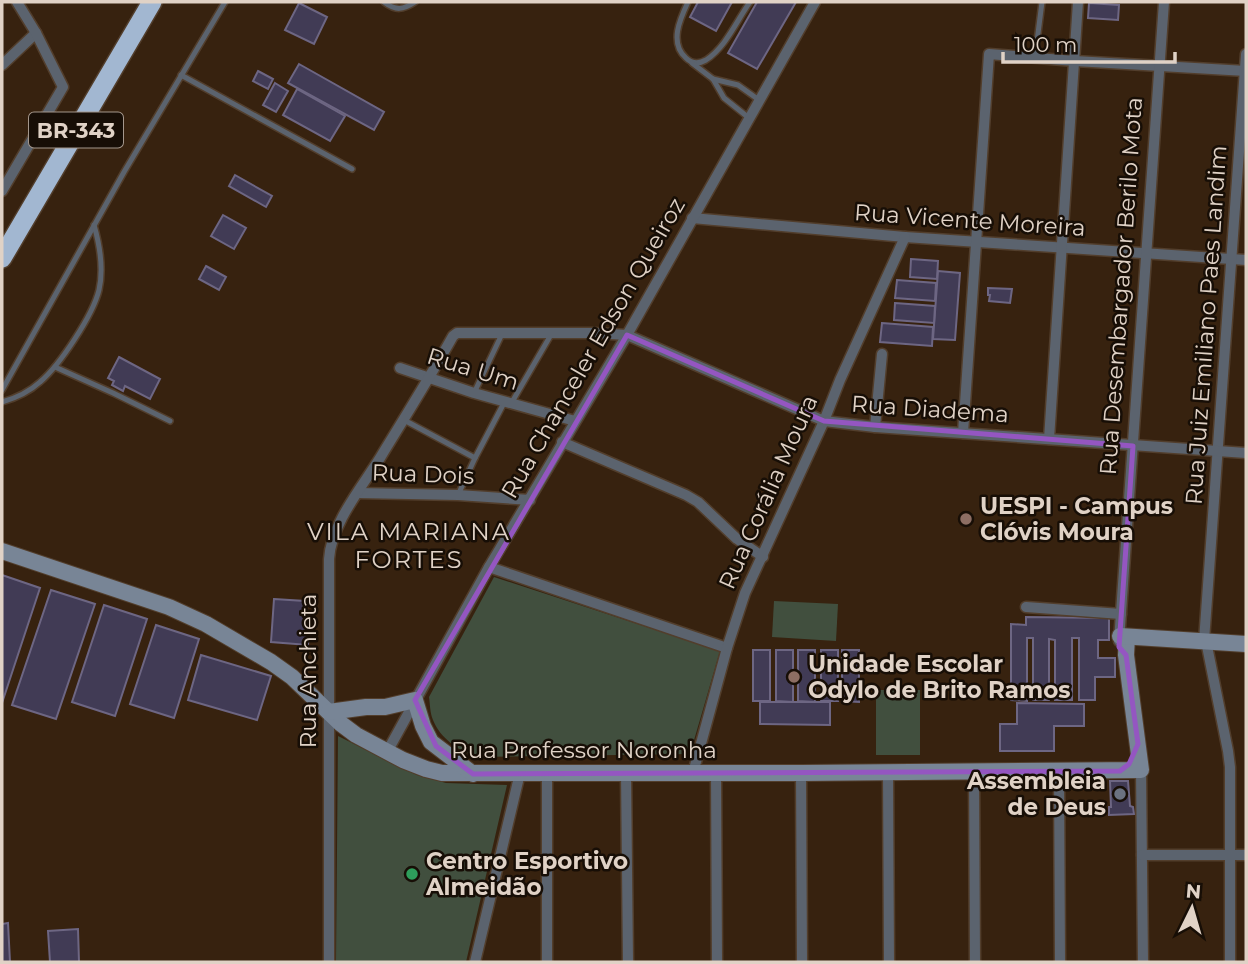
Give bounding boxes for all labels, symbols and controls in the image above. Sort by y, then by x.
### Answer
scale bar [1003,21,1174,65]
text: 100 m [1014,32,1077,57]
street label: Rua Desembargador Berilo Mota [1094,96,1148,476]
road number: BR-343 [29,113,123,148]
street label: Rua Juiz Emiliano Paes Landim [1179,144,1233,506]
street label: Rua Chanceler Edson Queiroz [495,193,691,503]
street label: Rua Vicente Moreira [853,198,1087,242]
street label: Rua Um [424,342,522,396]
street label: Rua Diadema [850,390,1010,428]
street label: Rua Corália Moura [713,391,823,593]
street label: Rua Dois [371,458,475,490]
place label: UESPI - Campus Clóvis Moura [980,492,1173,546]
marker: UESPI - Campus Clóvis Moura [958,511,974,527]
district label: VILA MARIANA FORTES [307,517,511,574]
street label: Rua Anchieta [294,594,322,748]
place label: Unidade Escolar Odylo de Brito Ramos [808,650,1071,704]
marker: Unidade Escolar Odylo de Brito Ramos [786,669,802,685]
street label: Rua Professor Noronha [451,736,717,764]
place label: Assembleia de Deus [966,767,1106,821]
marker: Assembleia de Deus [1112,786,1128,802]
place label: Centro Esportivo Almeidão [425,847,628,901]
marker: Centro Esportivo Almeidão [404,866,420,882]
north arrow [1157,873,1227,943]
text: N [1185,879,1202,904]

